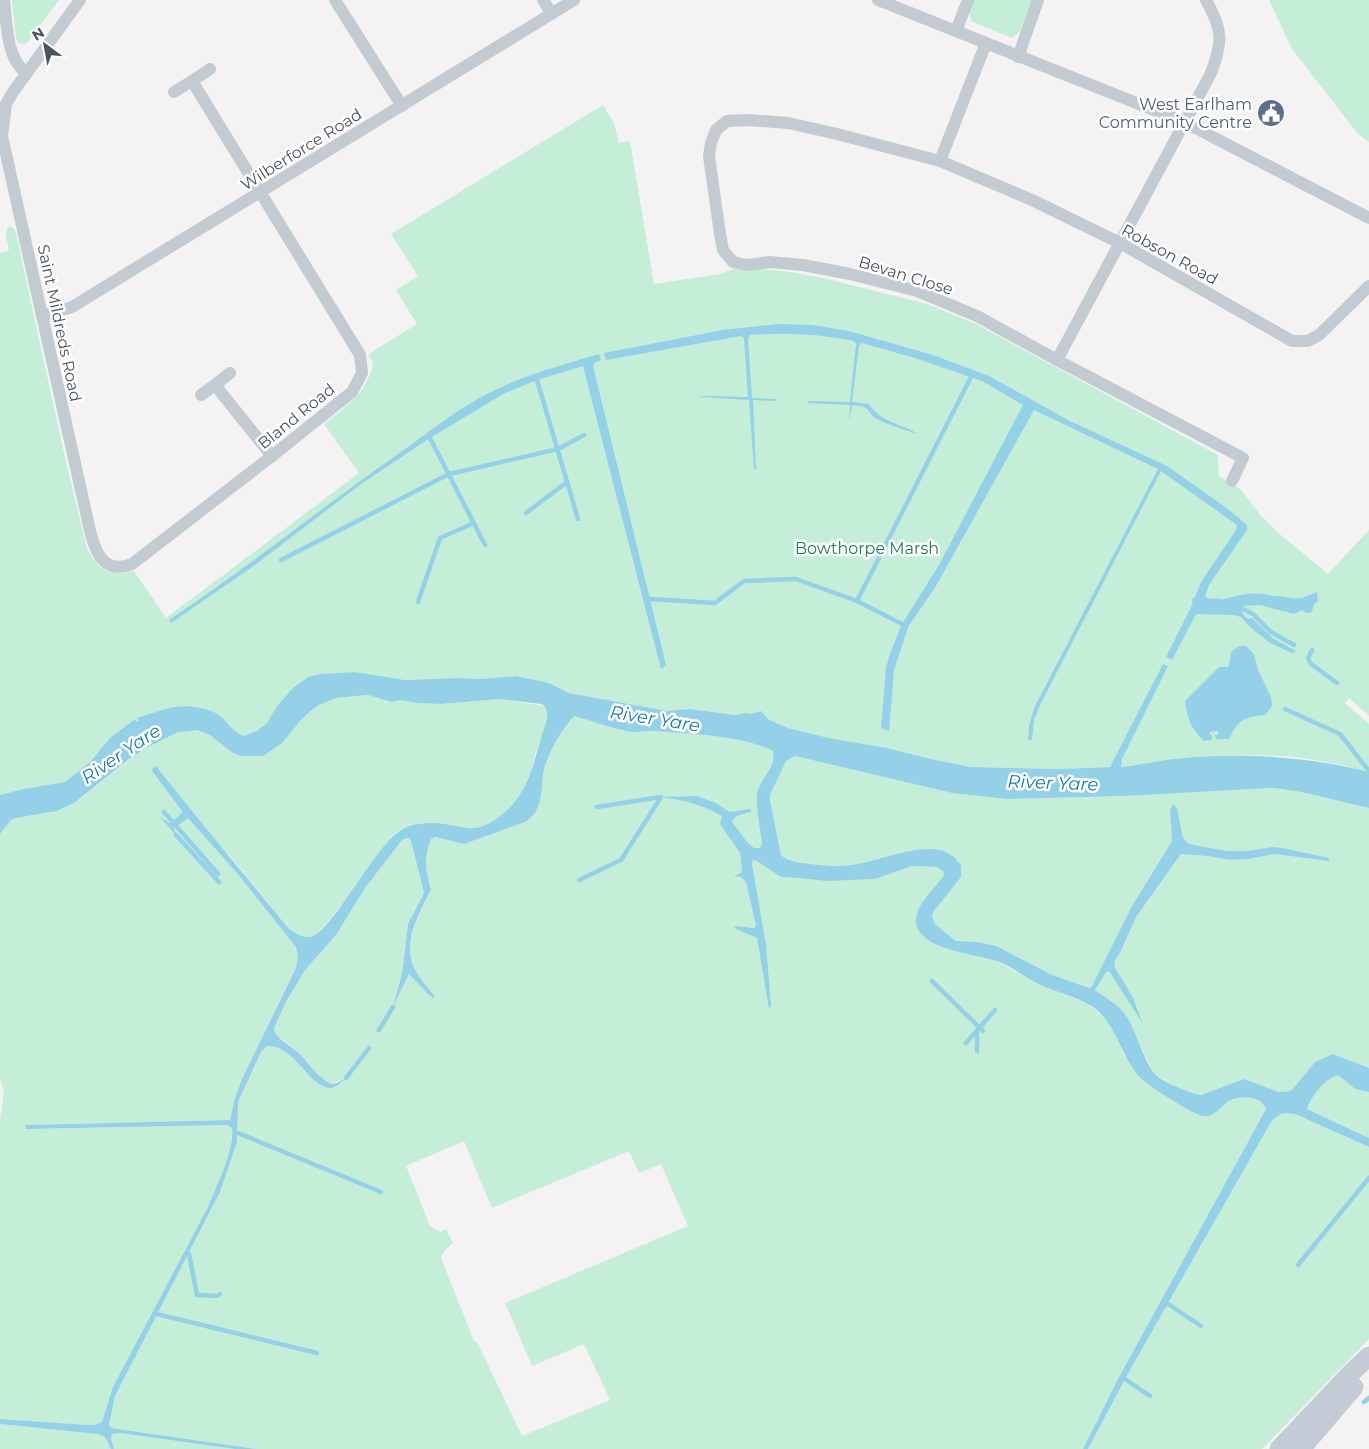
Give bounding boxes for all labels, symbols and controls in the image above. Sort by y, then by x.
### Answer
north arrow [20,20,70,70]
text: N [29,23,48,45]
place label: West Earlham Community Centre [1099,95,1252,132]
public building icon: West Earlham Community Centre [1256,98,1286,128]
street label: Wilberforce Road [237,105,365,194]
street label: Robson Road [1118,220,1221,289]
street label: Saint Mildreds Road [34,243,85,404]
street label: Bevan Close [856,252,955,299]
street label: Bland Road [254,380,339,453]
park label: Bowthorpe Marsh [795,539,939,558]
water label: River Yare [608,701,702,737]
water label: River Yare [77,719,165,789]
water label: River Yare [1007,770,1099,796]

